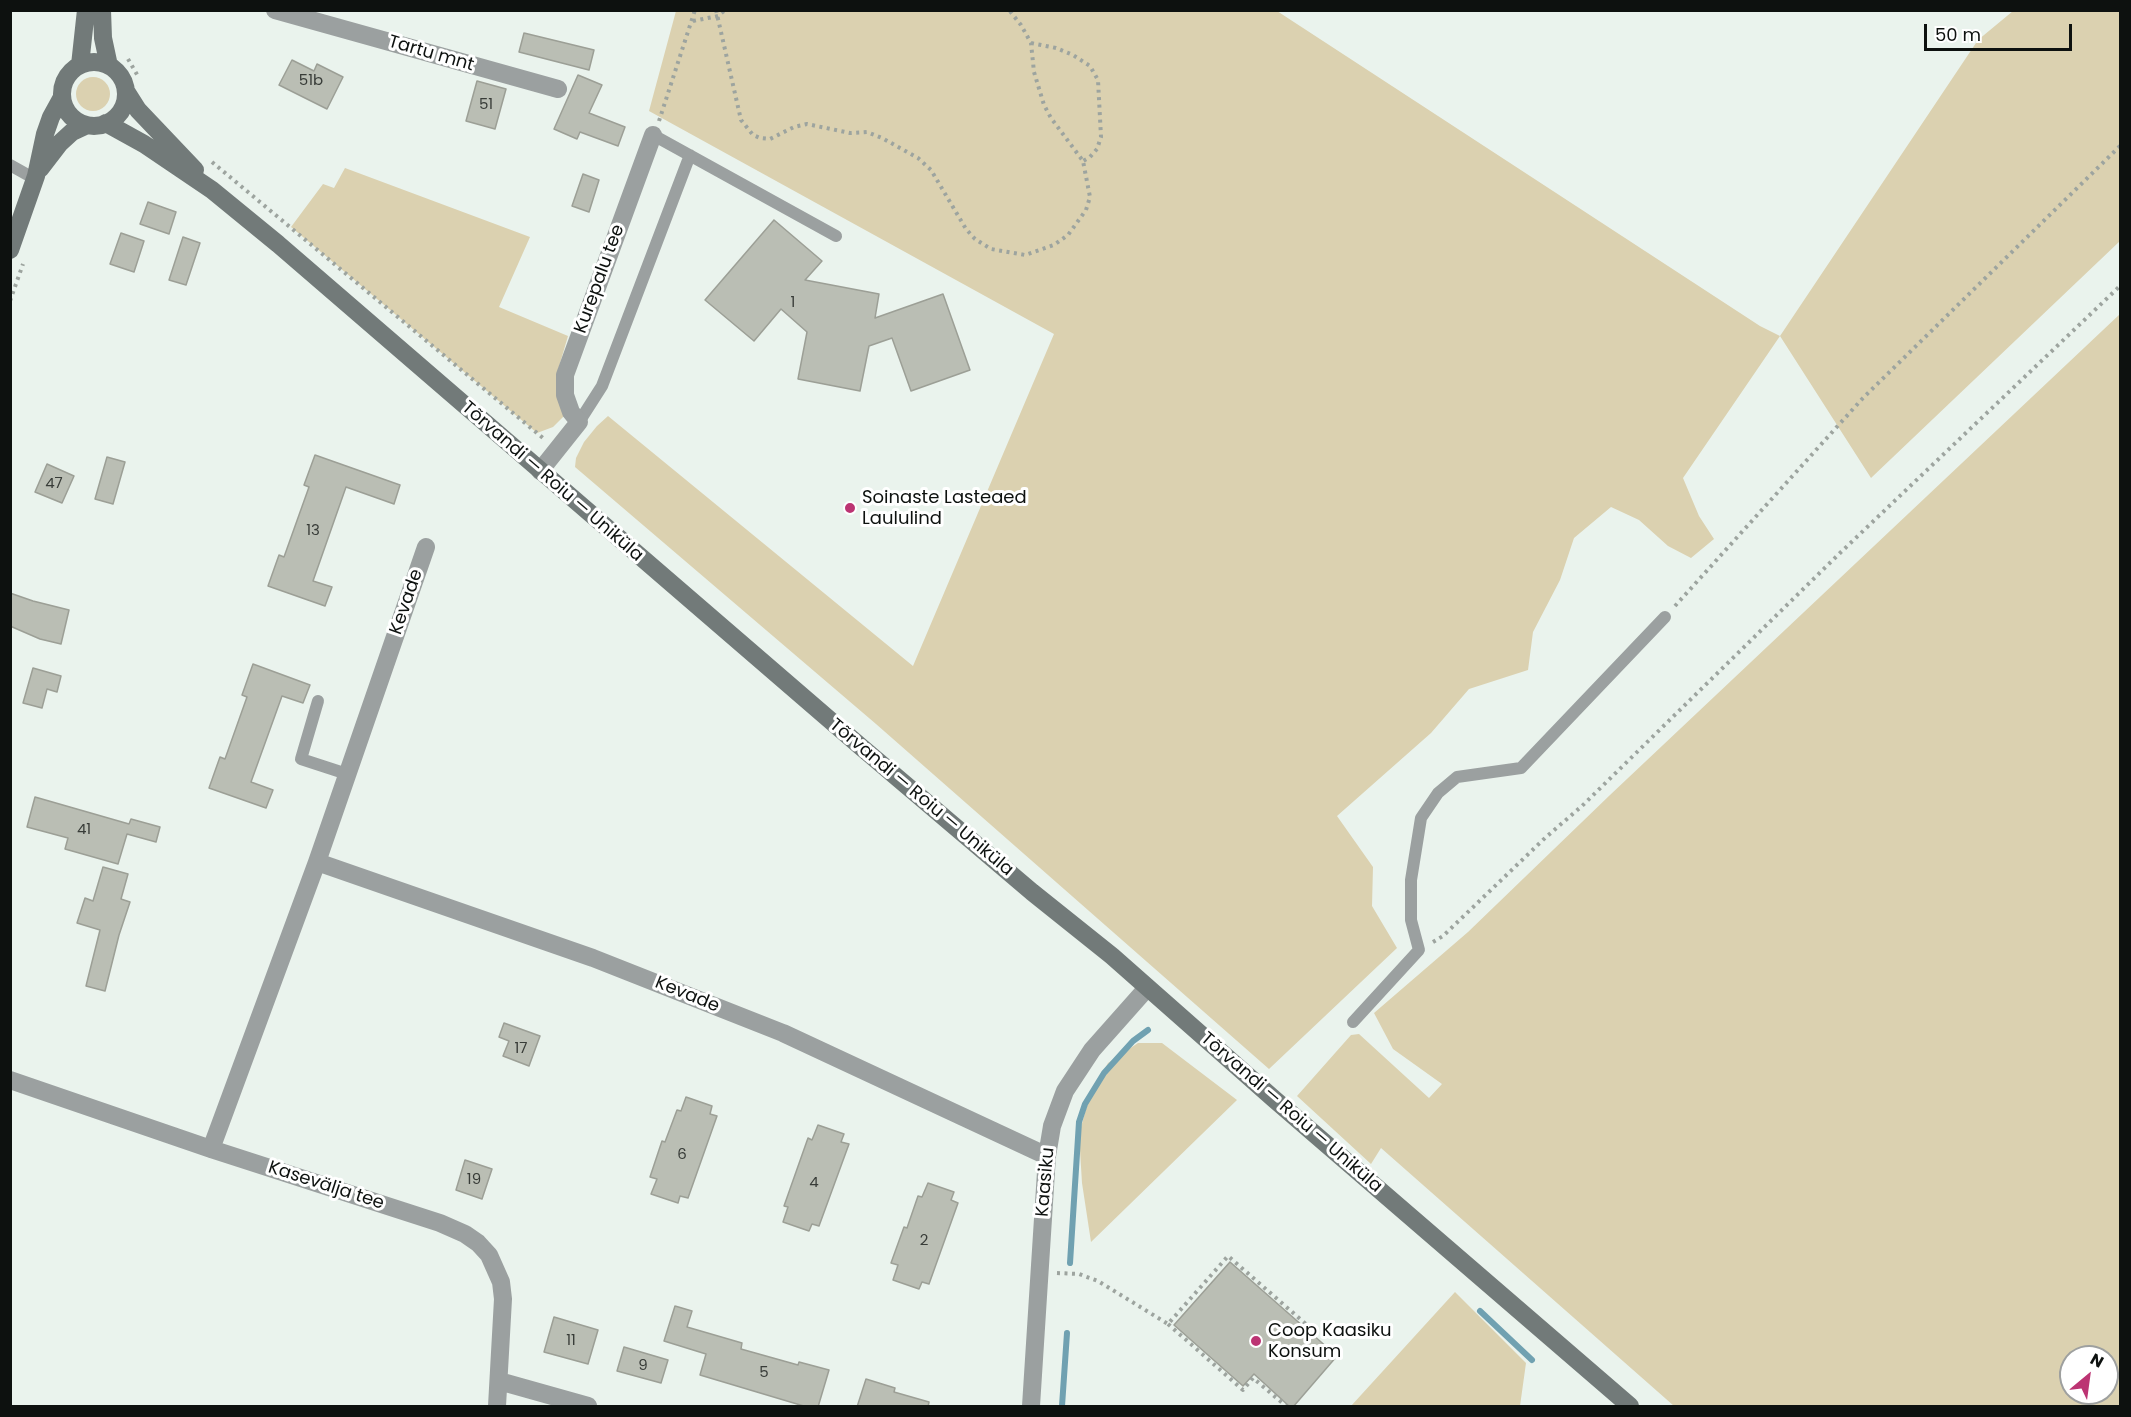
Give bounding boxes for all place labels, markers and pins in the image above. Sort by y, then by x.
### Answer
place label: Soinaste Lasteaed Laululind [862,487,1027,530]
marker: Soinaste Lasteaed Laululind [843,501,857,515]
place label: Coop Kaasiku Konsum [1268,1320,1392,1362]
marker: Coop Kaasiku Konsum [1249,1334,1263,1348]

